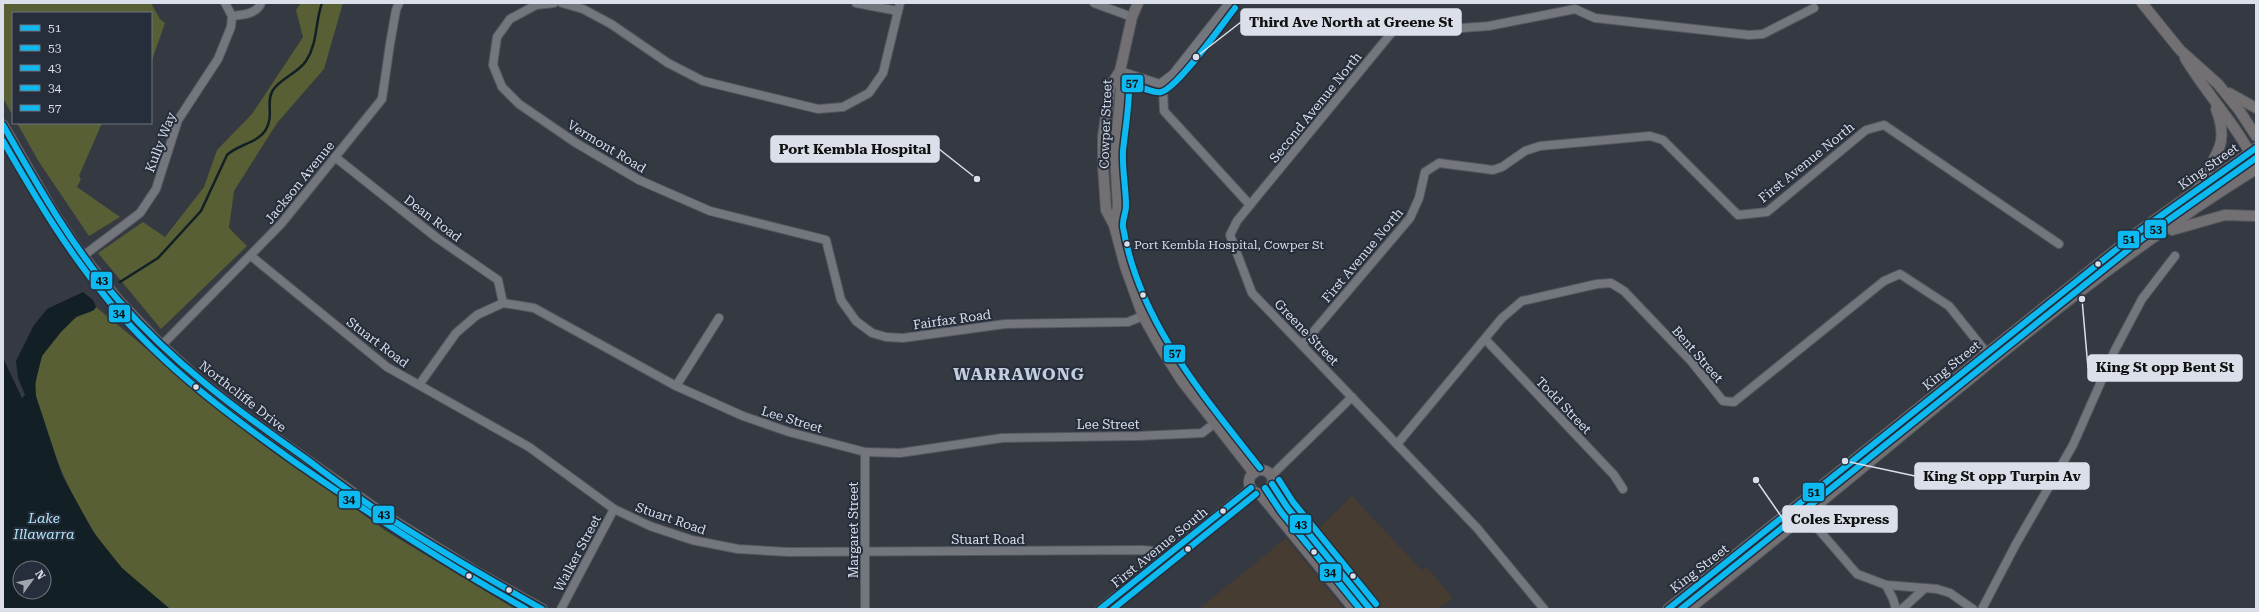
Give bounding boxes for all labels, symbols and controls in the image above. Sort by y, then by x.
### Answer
callout: Third Ave North at Greene St [1241,9,1461,35]
legend [12,12,152,124]
text: Third Ave North at Greene St [1249,14,1453,30]
text: 51 [48,21,62,35]
text: 53 [48,41,62,55]
street label: Second Avenue North [1266,49,1365,166]
text: 43 [48,61,62,75]
line badge: 57 [1121,74,1144,93]
text: 57 [1126,77,1138,90]
street label: Cowper Street [1096,79,1115,169]
text: 34 [48,81,62,95]
text: 57 [48,101,62,115]
street label: Kully Way [142,110,179,174]
street label: Vermont Road [565,117,649,176]
street label: First Avenue North [1756,119,1858,206]
callout: Port Kembla Hospital [771,136,939,162]
street label: Jackson Avenue [262,138,337,227]
street label: King Street [2175,140,2241,193]
text: Port Kembla Hospital [779,141,932,157]
street label: Dean Road [401,192,465,245]
street label: First Avenue North [1319,205,1407,306]
line badge: 53 [2144,219,2167,239]
text: 53 [2150,223,2162,236]
line badge: 51 [2117,230,2140,249]
text: 51 [2123,233,2135,246]
place label: Port Kembla Hospital, Cowper St [1134,238,1324,252]
marker: Port Kembla Hospital, Cowper St [1122,239,1132,249]
unlabelled marker [2093,259,2103,269]
line badge: 43 [90,271,113,290]
text: 43 [96,274,108,287]
unlabelled marker [1138,290,1148,300]
street label: Greene Street [1271,296,1342,369]
line badge: 34 [108,304,131,323]
text: 34 [113,307,126,320]
street label: Fairfax Road [912,307,993,332]
street label: Stuart Road [344,314,412,371]
street label: Bent Street [1669,323,1726,386]
street label: King Street [1919,337,1983,393]
line badge: 57 [1163,344,1186,363]
text: 57 [1169,347,1181,360]
callout: King St opp Bent St [2088,355,2242,381]
street label: Northcliffe Drive [196,358,289,435]
text: King St opp Bent St [2096,359,2234,375]
district label: WARRAWONG [953,364,1085,384]
street label: Todd Street [1533,374,1595,437]
unlabelled marker [191,382,201,392]
street label: Lee Street [760,403,824,436]
street label: Lee Street [1076,417,1140,432]
callout: King St opp Turpin Av [1915,463,2089,489]
text: King St opp Turpin Av [1923,468,2081,484]
street label: Margaret Street [846,482,861,578]
line badge: 51 [1802,482,1825,502]
text: 51 [1808,486,1820,499]
line badge: 34 [338,490,361,509]
text: 34 [343,493,356,506]
street label: Stuart Road [634,499,709,538]
street label: First Avenue South [1108,504,1211,591]
line badge: 43 [372,505,395,524]
unlabelled marker [1218,506,1228,516]
callout: Coles Express [1783,506,1897,532]
text: 43 [378,508,390,521]
water label: Lake Illawarra [13,510,74,542]
text: Coles Express [1791,511,1889,527]
street label: Walker Street [551,512,604,594]
line badge: 43 [1289,514,1312,534]
text: 43 [1295,518,1307,531]
street label: Stuart Road [951,532,1025,547]
street label: King Street [1667,541,1732,596]
unlabelled marker [1183,544,1193,554]
unlabelled marker [1309,547,1319,557]
north arrow [12,560,52,600]
line badge: 34 [1319,563,1342,582]
text: 34 [1324,566,1337,579]
text: N [32,568,48,582]
unlabelled marker [464,571,474,581]
unlabelled marker [1348,571,1358,581]
unlabelled marker [504,585,514,595]

